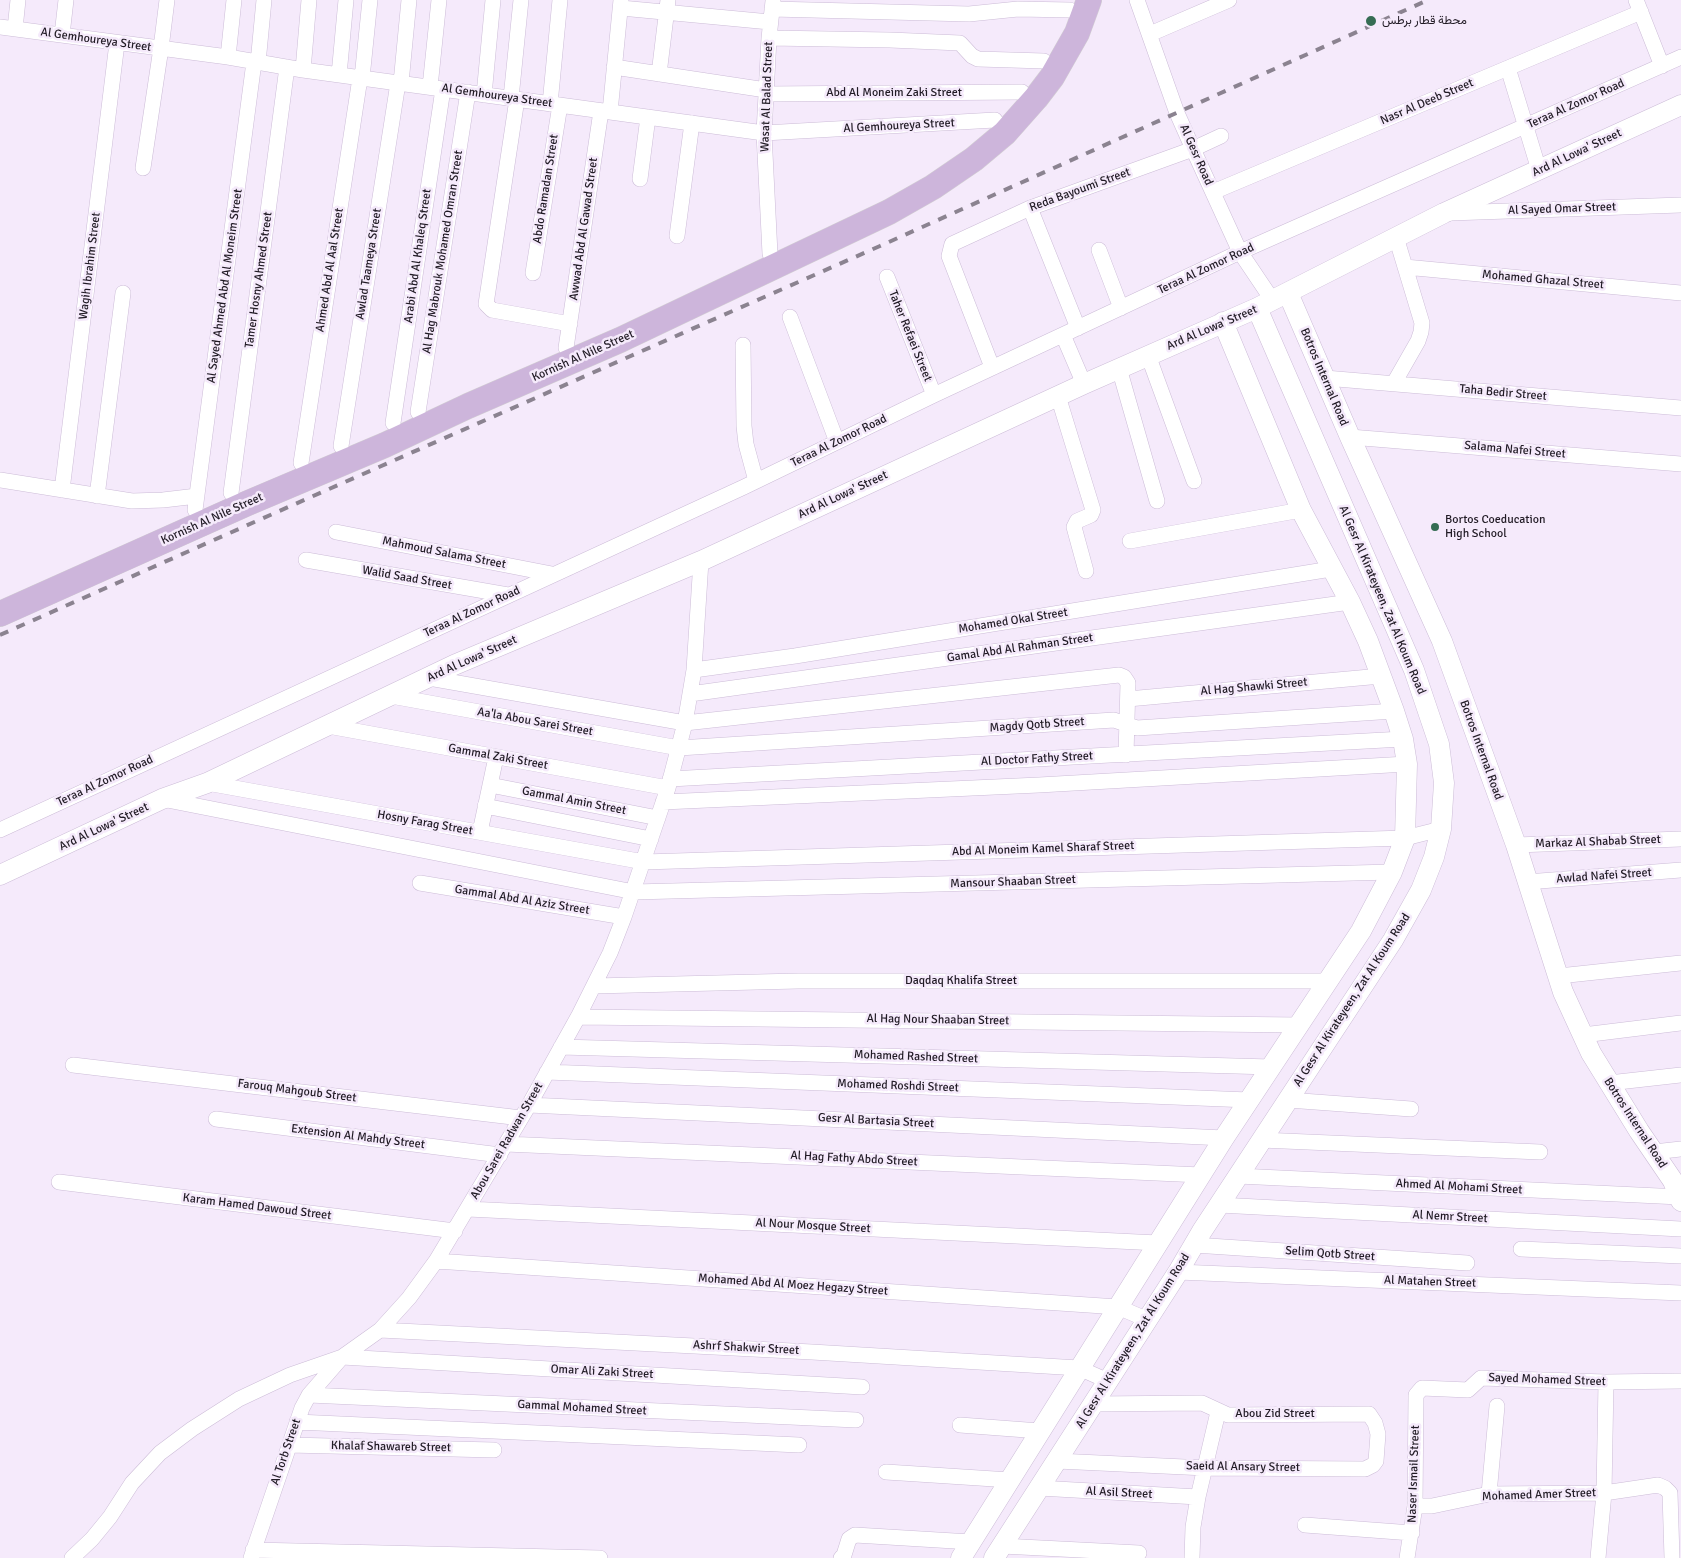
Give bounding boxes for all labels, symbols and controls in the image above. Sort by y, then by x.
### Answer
marker: محطة قطار برطس [1364,14,1378,28]
place label: محطة قطار برطس [1382,14,1467,28]
street label: Al Gemhoureya Street [40,25,152,55]
street label: Wasat Al Balad Street [758,42,776,152]
street label: Nasr Al Deeb Street [1378,76,1476,128]
street label: Teraa Al Zomor Road [1525,76,1627,132]
street label: Al Gemhoureya Street [441,81,553,111]
street label: Abd Al Moneim Zaki Street [826,86,962,100]
street label: Al Gemhoureya Street [843,116,955,136]
street label: Al Gesr Road [1176,122,1216,188]
street label: Ard Al Lowa' Street [1530,126,1624,180]
street label: Abdo Ramadan Street [530,133,562,245]
street label: Al Hag Mabrouk Mohamed Omran Street [420,149,466,355]
street label: Awwad Abd Al Gawad Street [567,157,601,301]
street label: Reda Bayoumi Street [1028,165,1132,215]
street label: Al Sayed Ahmed Abd Al Moneim Street [204,188,246,384]
street label: Arabi Abd Al Khaleq Street [401,188,435,324]
street label: Al Sayed Omar Street [1508,200,1616,218]
street label: Ahmed Abd Al Aal Street [313,207,347,333]
street label: Awlad Taameya Street [353,207,385,321]
street label: Tamer Hosny Ahmed Street [242,211,276,349]
street label: Wagih Ibrahim Street [76,212,104,320]
street label: Teraa Al Zomor Road [1156,240,1256,298]
street label: Mohamed Ghazal Street [1481,267,1605,293]
street label: Taher Refaei Street [885,288,935,384]
street label: Ard Al Lowa' Street [1164,302,1260,354]
street label: Botros Internal Road [1297,326,1351,428]
street label: Kornish Al Nile Street [530,327,636,385]
street label: Taha Bedir Street [1459,382,1547,404]
street label: Teraa Al Zomor Road [789,412,889,470]
street label: Salama Nafei Street [1464,438,1566,462]
street label: Ard Al Lowa' Street [796,468,890,522]
street label: Kornish Al Nile Street [159,490,265,548]
street label: Al Gesr Al Kirateyeen, Zat Al Koum Road [1336,503,1428,697]
place label: Bortos Coeducation High School [1445,513,1546,541]
marker: Bortos Coeducation High School [1429,521,1441,533]
street label: Mahmoud Salama Street [381,534,507,572]
street label: Walid Saad Street [361,563,453,593]
street label: Teraa Al Zomor Road [422,583,522,641]
street label: Mohamed Okal Street [957,605,1069,637]
street label: Gamal Abd Al Rahman Street [946,631,1094,665]
street label: Ard Al Lowa' Street [425,633,519,685]
street label: Al Hag Shawki Street [1200,675,1308,699]
street label: Botros Internal Road [1456,698,1506,802]
street label: Aa'la Abou Sarei Street [476,705,594,739]
street label: Magdy Qotb Street [989,715,1085,735]
street label: Gammal Zaki Street [447,741,549,773]
street label: Al Doctor Fathy Street [981,749,1093,769]
street label: Teraa Al Zomor Road [55,752,155,810]
street label: Gammal Amin Street [521,784,627,818]
street label: Ard Al Lowa' Street [57,800,151,854]
street label: Hosny Farag Street [376,808,474,838]
street label: Markaz Al Shabab Street [1535,833,1661,851]
street label: Abd Al Moneim Kamel Sharaf Street [952,839,1134,859]
street label: Awlad Nafei Street [1556,865,1652,887]
street label: Mansour Shaaban Street [950,873,1076,891]
street label: Gammal Abd Al Aziz Street [453,882,591,918]
street label: Al Gesr Al Kirateyeen, Zat Al Koum Road [1290,911,1414,1089]
street label: Daqdaq Khalifa Street [905,974,1017,988]
street label: Al Hag Nour Shaaban Street [867,1012,1009,1028]
street label: Mohamed Rashed Street [854,1048,978,1066]
street label: Botros Internal Road [1600,1075,1670,1171]
street label: Farouq Mahgoub Street [237,1077,357,1105]
street label: Mohamed Roshdi Street [837,1077,959,1095]
street label: Abou Sarei Radwan Street [468,1080,546,1202]
street label: Gesr Al Bartasia Street [818,1111,934,1131]
street label: Extension Al Mahdy Street [290,1122,426,1152]
street label: Al Hag Fathy Abdo Street [790,1148,918,1170]
street label: Ahmed Al Mohami Street [1395,1176,1523,1198]
street label: Karam Hamed Dawoud Street [182,1191,332,1223]
street label: Al Nemr Street [1412,1208,1488,1226]
street label: Al Nour Mosque Street [755,1216,871,1236]
street label: Selim Qotb Street [1285,1244,1375,1264]
street label: Al Gesr Al Kirateyeen, Zat Al Koum Road [1073,1251,1193,1431]
street label: Mohamed Abd Al Moez Hegazy Street [697,1271,889,1299]
street label: Al Matahen Street [1384,1273,1476,1291]
street label: Ashrf Shakwir Street [693,1338,799,1358]
street label: Omar Ali Zaki Street [550,1362,654,1382]
street label: Sayed Mohamed Street [1488,1371,1606,1389]
street label: Gammal Mohamed Street [517,1397,647,1419]
street label: Abou Zid Street [1235,1407,1315,1421]
street label: Al Torb Street [268,1417,304,1487]
street label: Naser Ismail Street [1405,1425,1423,1523]
street label: Khalaf Shawareb Street [331,1439,451,1455]
street label: Saeid Al Ansary Street [1186,1459,1300,1475]
street label: Al Asil Street [1085,1484,1153,1502]
street label: Mohamed Amer Street [1482,1486,1596,1504]

